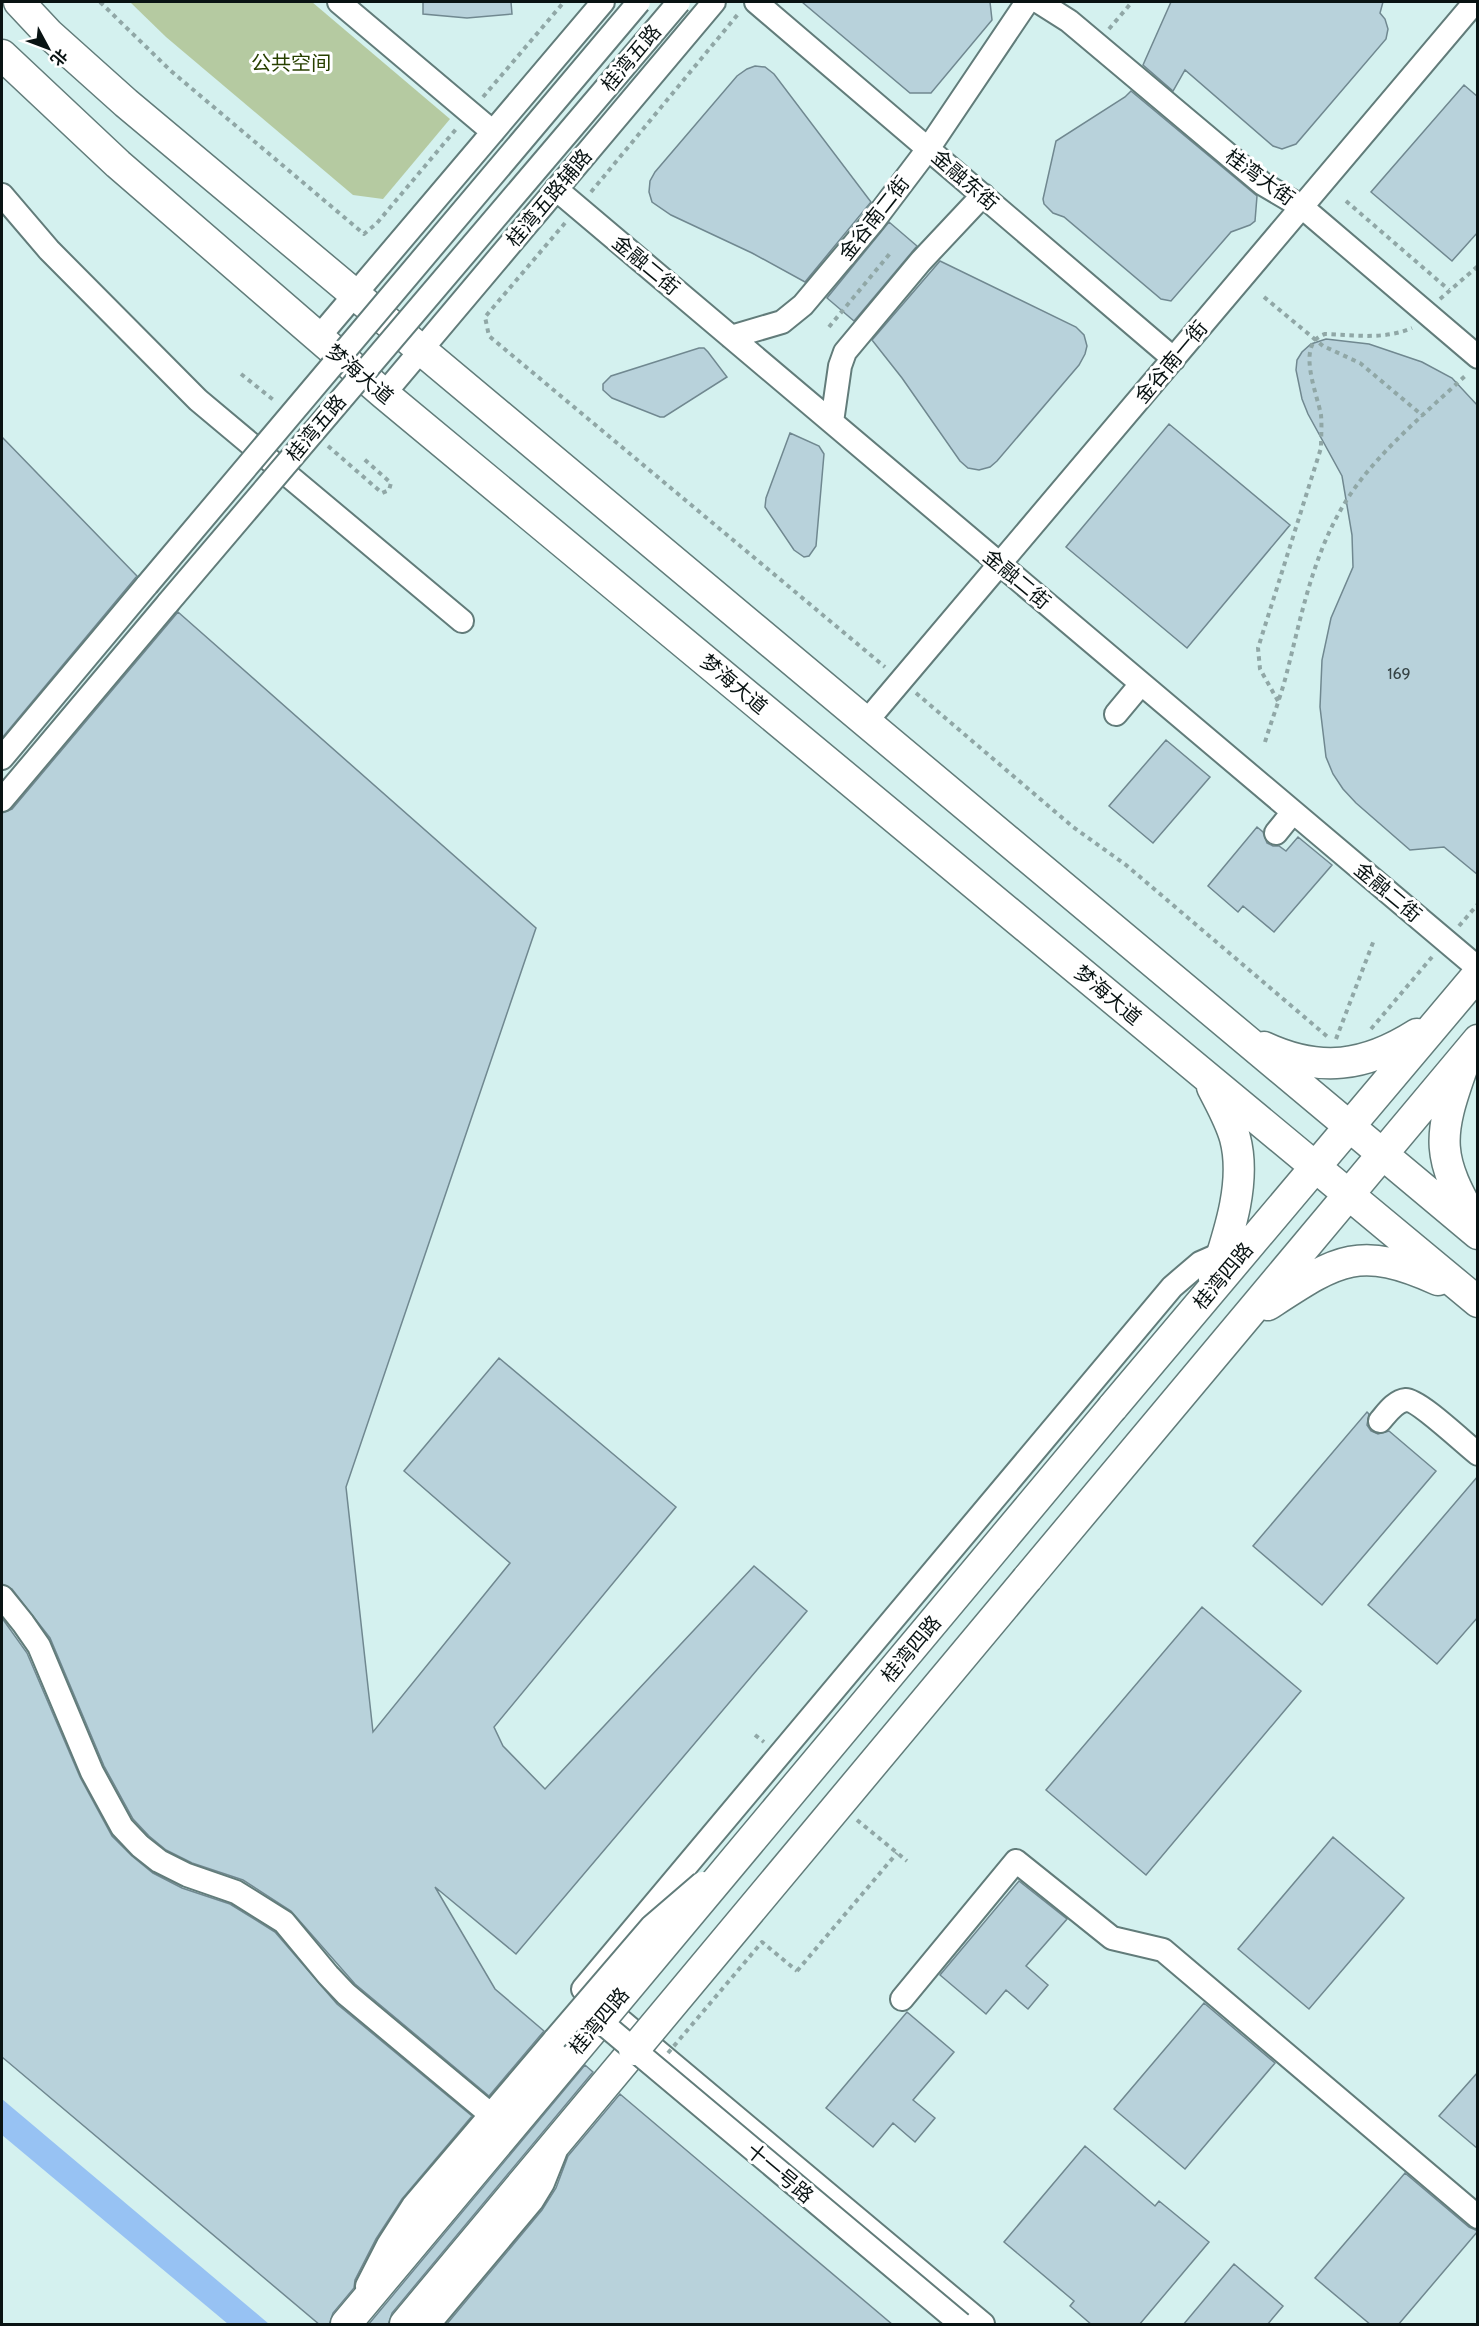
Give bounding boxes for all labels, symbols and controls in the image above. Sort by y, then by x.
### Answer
north arrow [18,18,78,78]
street label: 桂湾五路 [596,20,666,96]
text: 北 [47,45,71,70]
park label: 公共空间 [251,51,331,75]
street label: 桂湾五路辅路 [501,144,597,252]
street label: 桂湾大街 [1221,144,1299,210]
street label: 金融东街 [927,145,1003,215]
street label: 金谷南二街 [834,171,914,265]
street label: 金融二街 [608,230,684,300]
street label: 金谷南一街 [1130,316,1212,408]
street label: 梦海大道 [322,339,398,409]
street label: 桂湾五路 [281,390,351,466]
street label: 金融二街 [979,544,1055,614]
street label: 梦海大道 [696,649,772,719]
house number: 169 [1387,664,1411,683]
street label: 金融二街 [1350,857,1426,927]
street label: 梦海大道 [1070,960,1146,1030]
street label: 桂湾四路 [1188,1238,1258,1314]
street label: 桂湾四路 [876,1611,946,1687]
street label: 桂湾四路 [564,1983,634,2059]
street label: 十一号路 [742,2138,818,2208]

